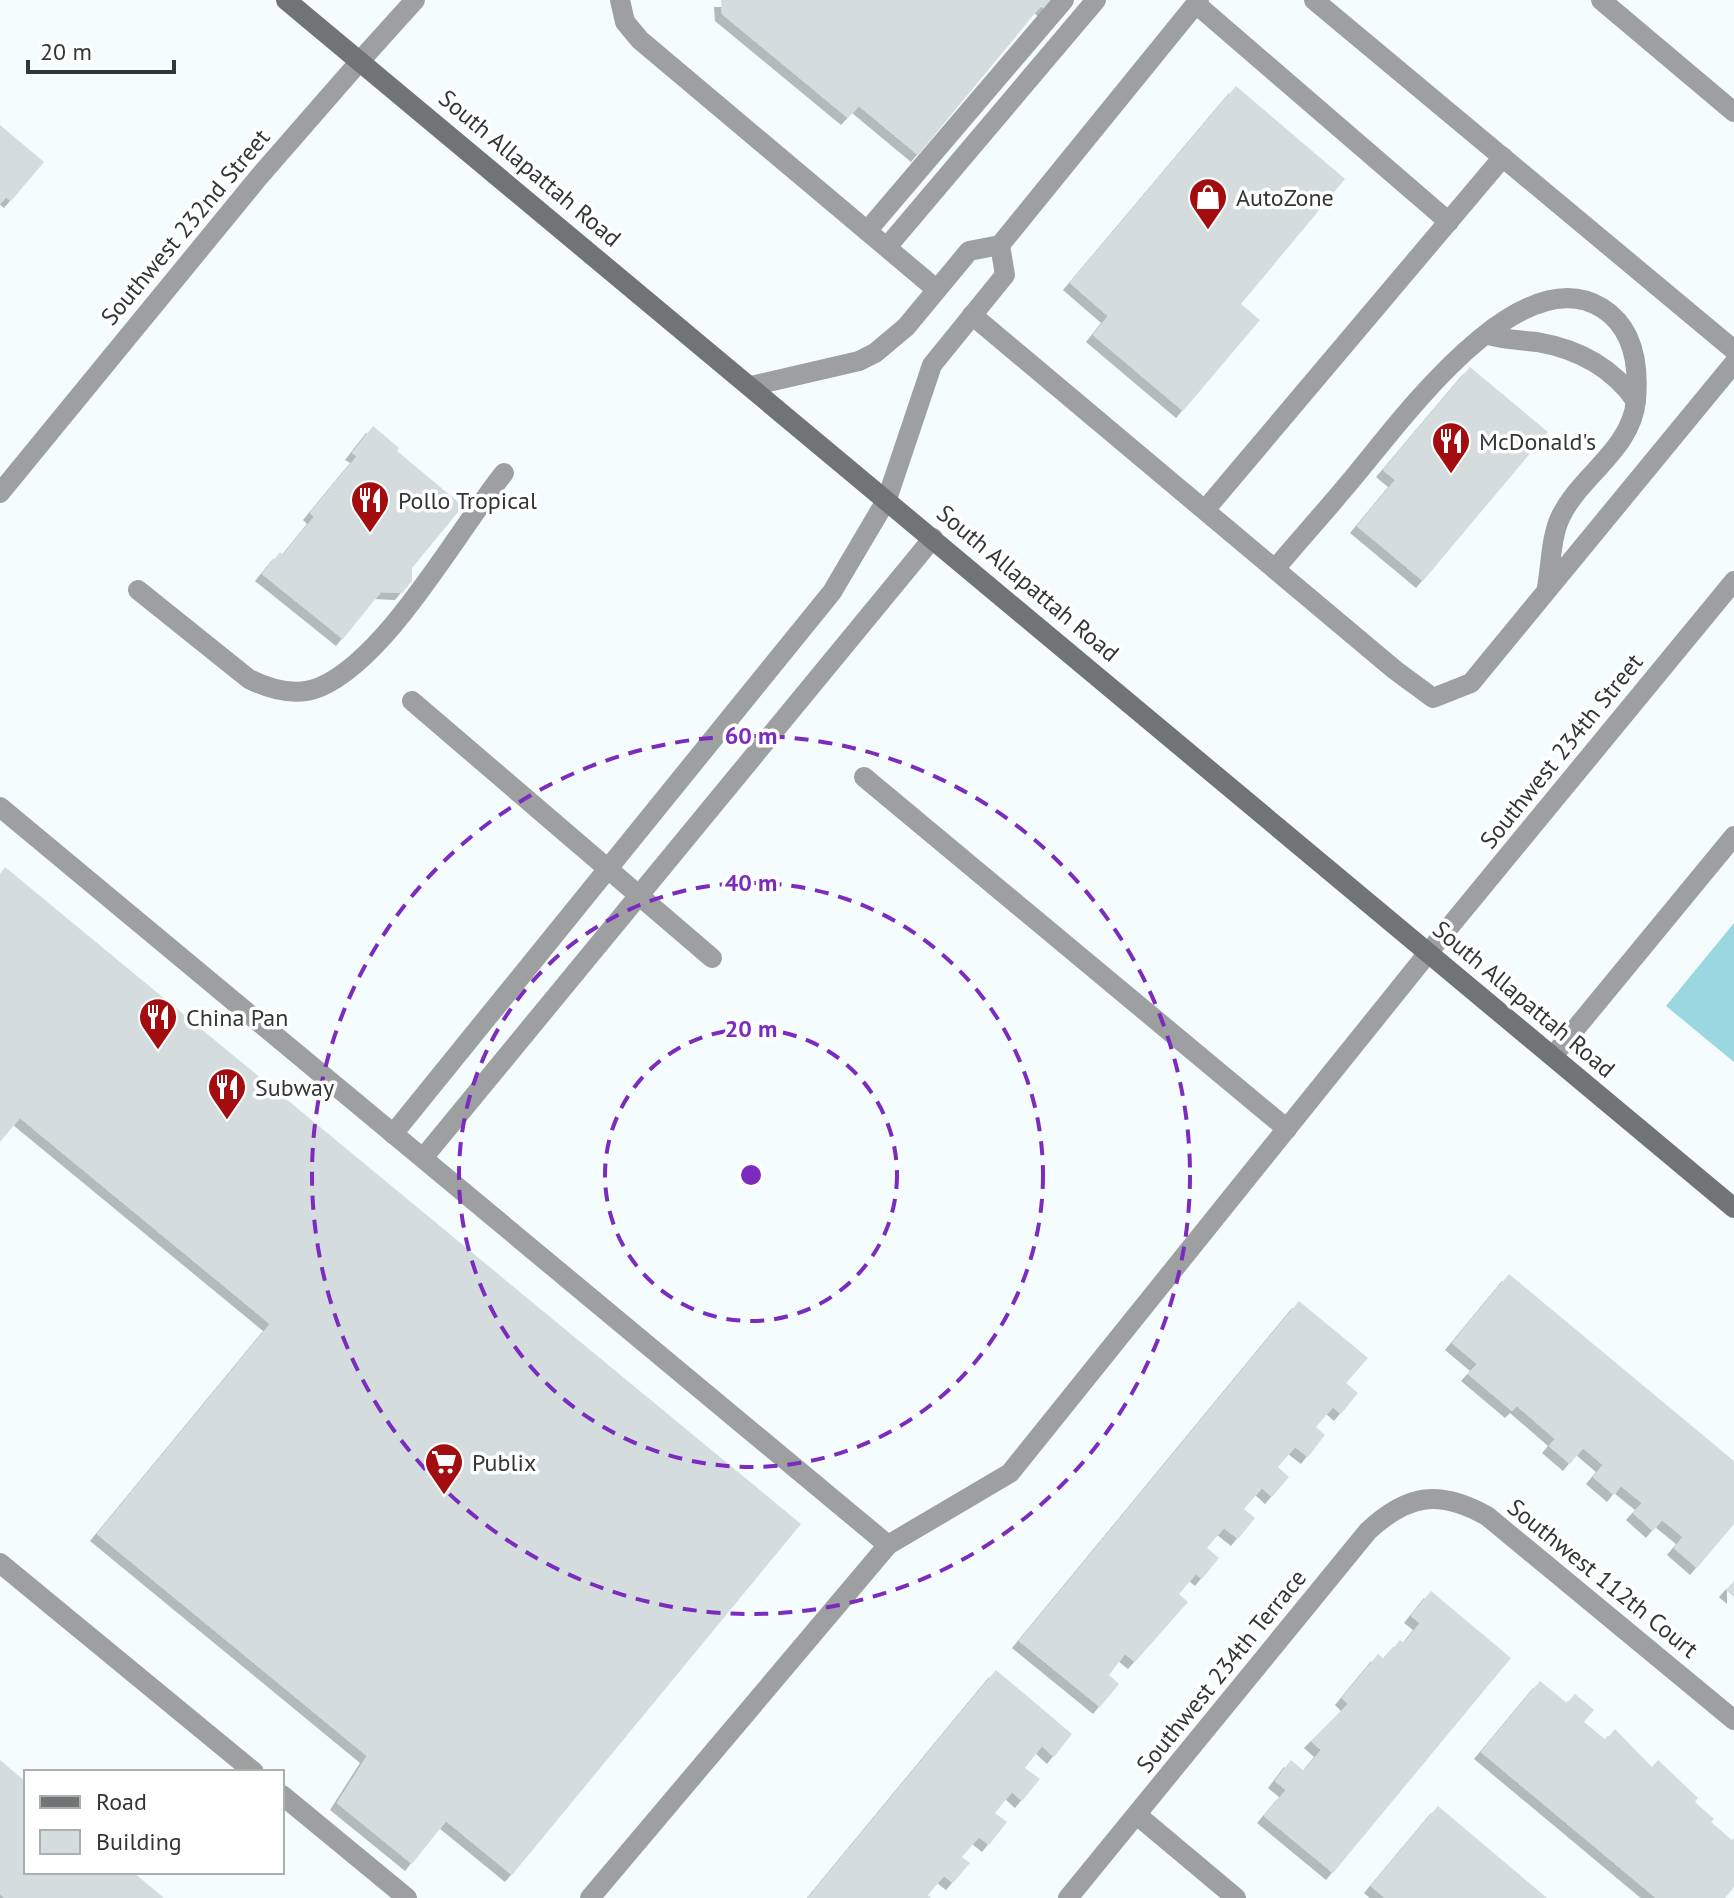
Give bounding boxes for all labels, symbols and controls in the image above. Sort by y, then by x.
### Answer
scale bar [28,24,174,74]
text: 20 m [40,36,92,67]
street label: South Allapattah Road [432,83,628,253]
street label: Southwest 232nd Street [94,122,276,332]
shop icon: AutoZone [1187,176,1229,231]
place label: AutoZone [1236,182,1334,213]
restaurant icon: McDonald's [1430,420,1472,475]
place label: McDonald's [1479,426,1596,457]
restaurant icon: Pollo Tropical [349,479,391,534]
place label: Pollo Tropical [398,485,537,516]
street label: South Allapattah Road [930,498,1126,668]
street label: Southwest 234th Street [1473,647,1649,855]
text: 60 m [725,720,777,751]
text: 40 m [725,867,777,898]
street label: South Allapattah Road [1426,914,1622,1084]
restaurant icon: China Pan [137,996,179,1051]
place label: China Pan [186,1002,288,1033]
text: 20 m [725,1013,777,1044]
restaurant icon: Subway [206,1066,248,1121]
place label: Subway [255,1072,334,1103]
centre of rings [737,1161,765,1189]
supermarket icon: Publix [423,1441,465,1496]
place label: Publix [472,1447,536,1478]
street label: Southwest 112th Court [1501,1491,1705,1665]
street label: Southwest 234th Terrace [1129,1563,1313,1779]
legend [24,1770,284,1874]
text: Road [96,1786,147,1817]
text: Building [96,1826,182,1857]

